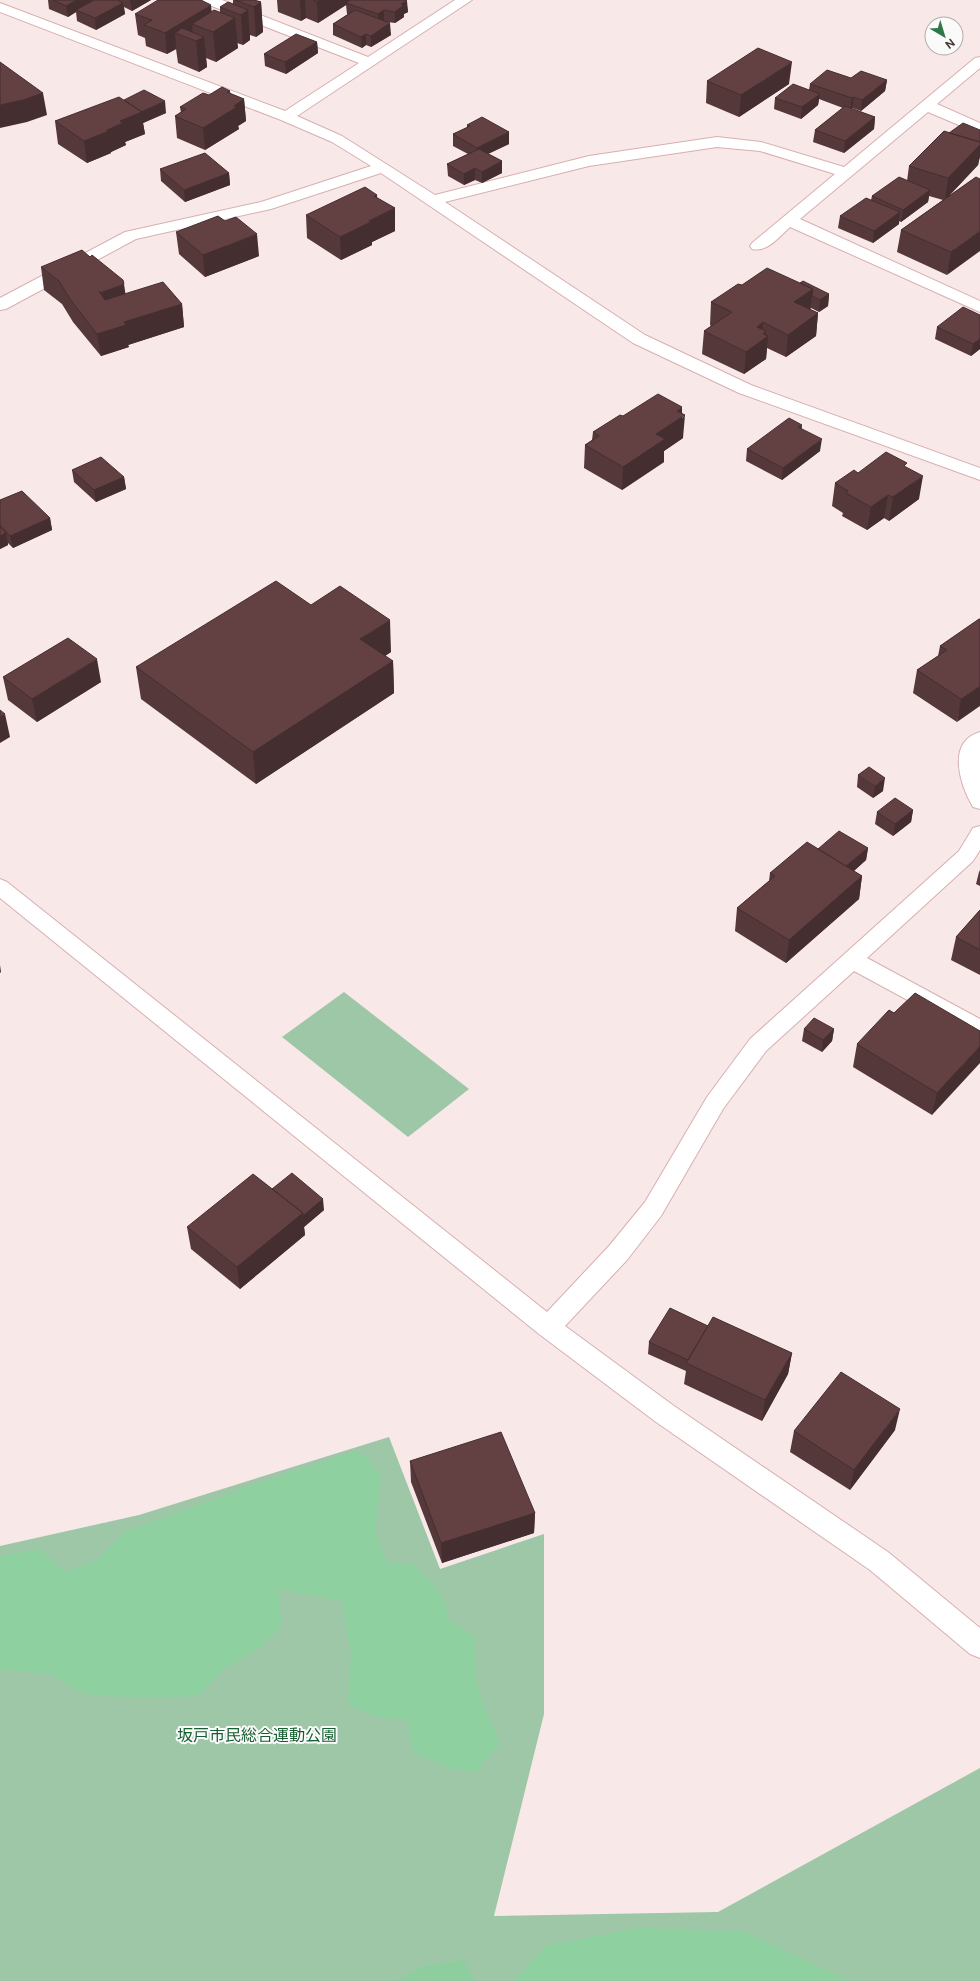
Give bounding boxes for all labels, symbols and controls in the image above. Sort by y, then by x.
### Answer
north arrow [924,16,964,56]
text: N [943,37,957,51]
park label: 坂戸市民総合運動公園 [177,1726,337,1745]

